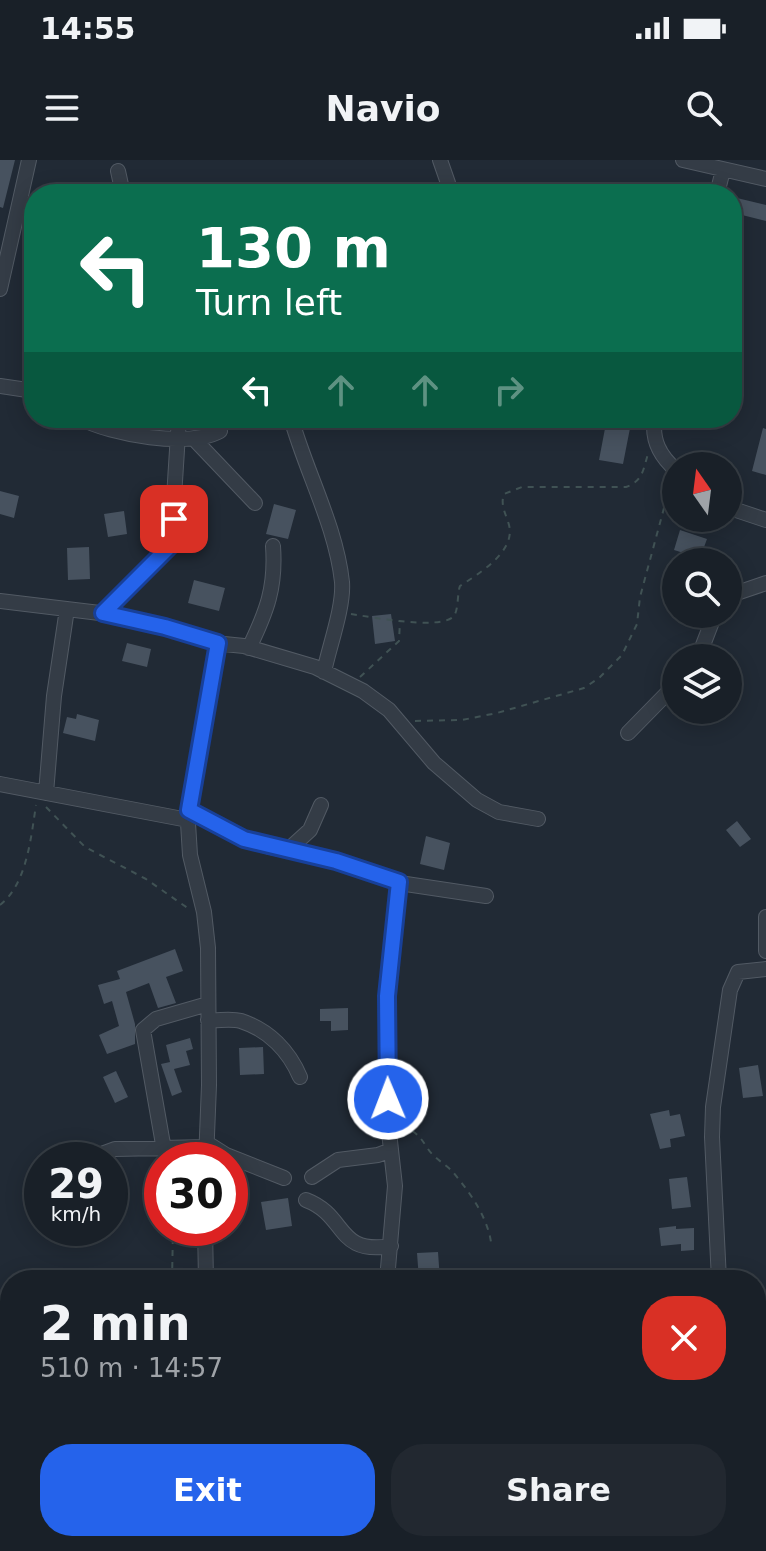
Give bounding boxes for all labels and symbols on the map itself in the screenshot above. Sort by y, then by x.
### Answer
north arrow [662,452,742,532]
pin [140,485,208,553]
position arrow [346,1057,430,1141]
speed limit sign: 30 [144,1142,248,1246]

